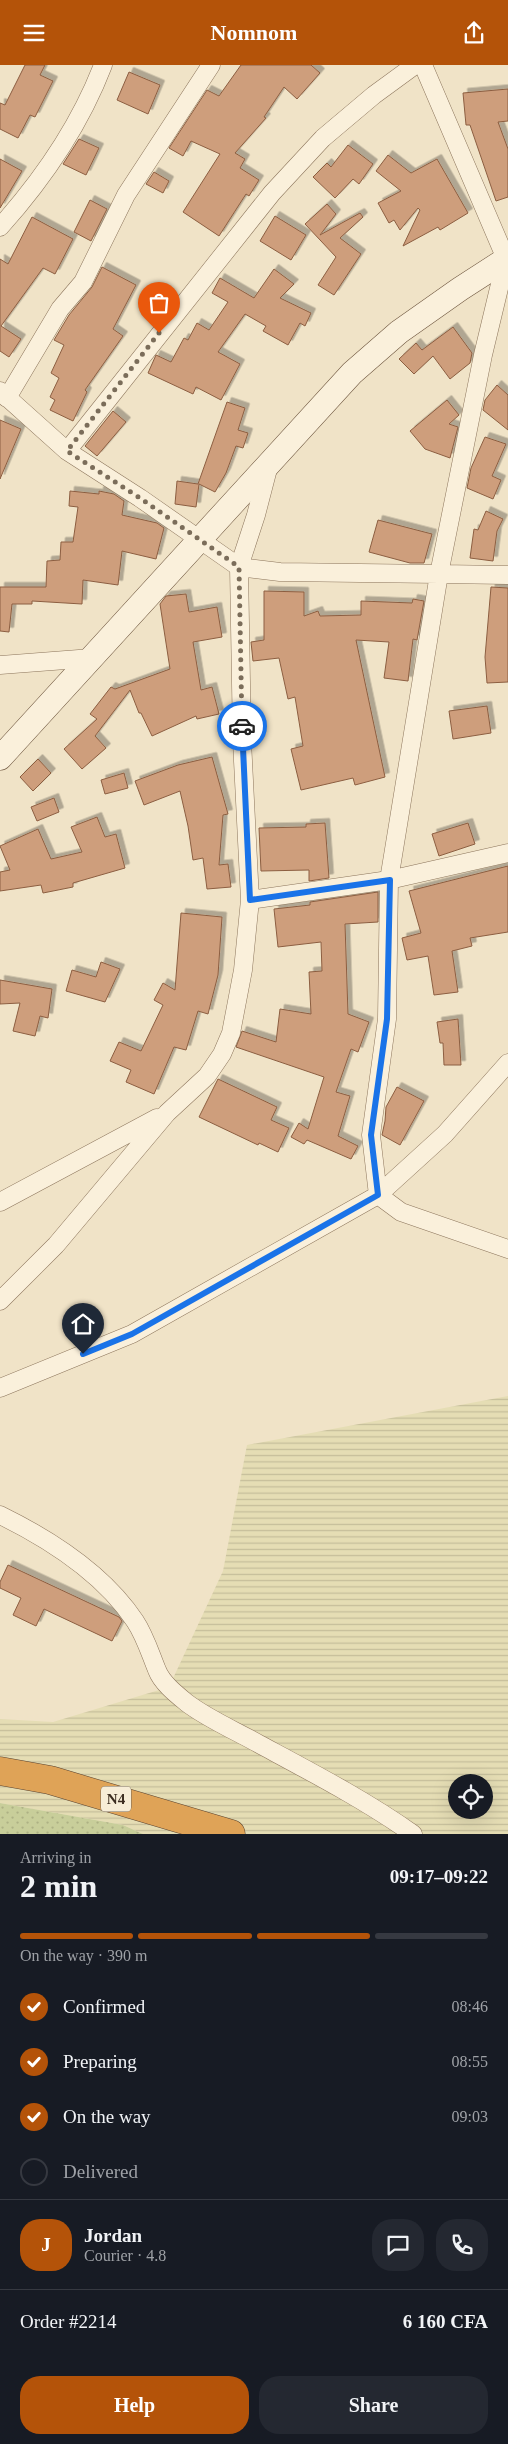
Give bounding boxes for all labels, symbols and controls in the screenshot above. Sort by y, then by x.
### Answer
icon: menu [20,19,48,47]
icon: share [460,19,488,47]
text: Nomnom [211,20,297,45]
pin [138,282,180,333]
icon: bag [145,289,173,317]
courier [217,701,267,751]
icon: car [228,712,256,740]
pin [62,1303,104,1354]
icon: home [69,1310,97,1338]
map controls [448,1774,493,1819]
button: locate [448,1774,493,1819]
road number: N4 [101,1787,131,1811]
text: Arriving in [20,1849,92,1866]
text: 09:17–09:22 [390,1866,488,1887]
text: 2 min [20,1868,97,1904]
text: On the way · 390 m [20,1947,148,1964]
icon: check [20,1993,48,2021]
text: Confirmed [63,1996,145,2017]
text: 08:46 [452,1998,488,2015]
icon: check [20,2048,48,2076]
text: Preparing [63,2051,137,2072]
text: 08:55 [452,2053,488,2070]
icon: check [20,2103,48,2131]
text: On the way [63,2106,151,2127]
text: 09:03 [452,2108,488,2125]
text: Delivered [63,2161,138,2182]
button: chat [372,2219,424,2271]
button: phone [436,2219,488,2271]
text: Jordan [84,2225,142,2246]
text: J [41,2234,51,2255]
text: Courier · 4.8 [84,2247,166,2264]
text: Order #2214 [20,2311,117,2332]
text: 6 160 CFA [403,2311,488,2332]
button: Help [20,2376,249,2434]
button: Share [259,2376,488,2434]

